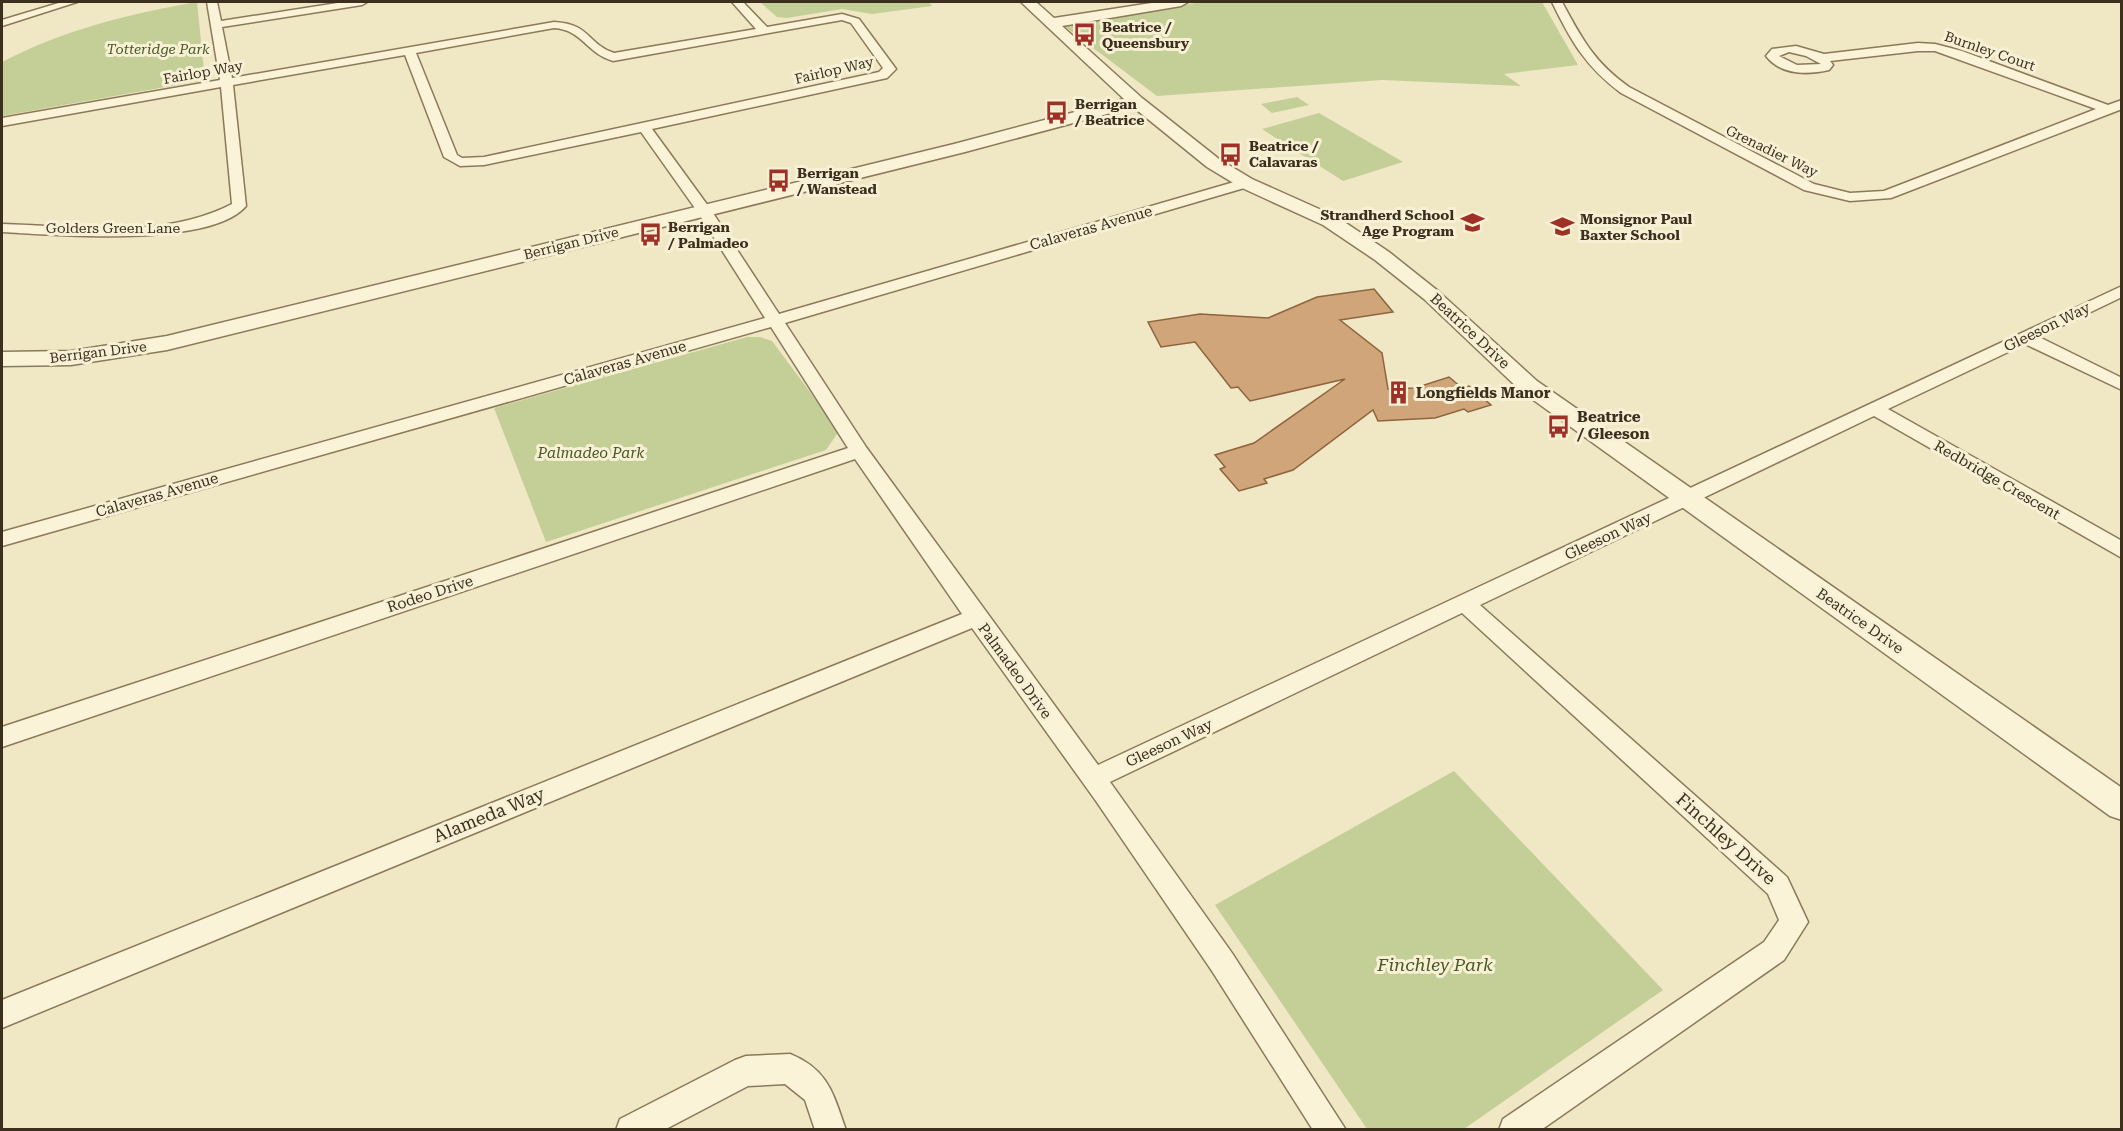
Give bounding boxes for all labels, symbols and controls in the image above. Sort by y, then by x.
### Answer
place label: Beatrice / Queensbury [1102,19,1190,51]
bus stop icon: Beatrice / Queensbury [1071,22,1097,48]
street label: Burnley Court [1943,28,2037,74]
park label: Totteridge Park [106,41,210,57]
street label: Fairlop Way [793,53,876,87]
street label: Fairlop Way [162,57,245,87]
place label: Berrigan / Beatrice [1074,96,1145,128]
bus stop icon: Berrigan / Beatrice [1044,99,1070,125]
street label: Grenadier Way [1723,122,1821,180]
place label: Beatrice / Calavaras [1249,138,1319,170]
bus stop icon: Beatrice / Calavaras [1218,141,1244,167]
place label: Berrigan / Wanstead [796,165,877,197]
bus stop icon: Berrigan / Wanstead [766,168,792,194]
street label: Calaveras Avenue [1028,202,1154,254]
place label: Strandherd School Age Program [1320,207,1454,239]
school or university icon: Strandherd School Age Program [1459,210,1485,236]
place label: Monsignor Paul Baxter School [1580,211,1692,243]
school or university icon: Monsignor Paul Baxter School [1549,214,1575,240]
place label: Berrigan / Palmadeo [667,219,749,251]
street label: Golders Green Lane [46,220,181,236]
bus stop icon: Berrigan / Palmadeo [637,222,663,248]
street label: Berrigan Drive [522,223,621,263]
street label: Beatrice Drive [1426,290,1514,372]
street label: Gleeson Way [2001,298,2093,356]
street label: Calaveras Avenue [562,337,688,389]
street label: Berrigan Drive [49,338,148,366]
building icon: Longfields Manor [1385,380,1411,406]
place label: Longfields Manor [1416,384,1551,402]
place label: Beatrice / Gleeson [1576,408,1649,443]
bus stop icon: Beatrice / Gleeson [1546,413,1572,439]
street label: Redbridge Crescent [1931,437,2064,524]
park label: Palmadeo Park [537,444,645,462]
street label: Calaveras Avenue [94,469,220,521]
street label: Gleeson Way [1562,508,1654,564]
street label: Rodeo Drive [385,572,475,616]
street label: Beatrice Drive [1813,584,1907,658]
street label: Palmadeo Drive [974,620,1056,722]
street label: Gleeson Way [1123,715,1215,771]
street label: Alameda Way [430,783,548,846]
street label: Finchley Drive [1672,788,1781,889]
park label: Finchley Park [1376,954,1493,975]

